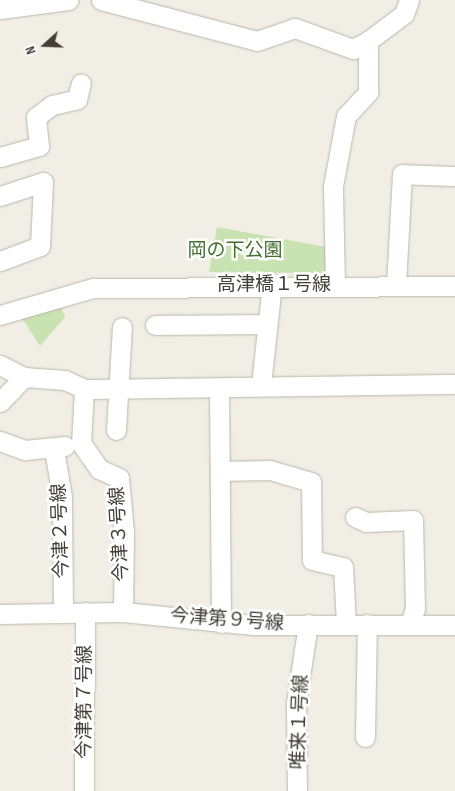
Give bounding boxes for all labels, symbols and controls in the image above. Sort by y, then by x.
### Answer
north arrow [20,20,70,70]
text: N [21,44,40,57]
park label: 岡の下公園 [188,240,282,262]
street label: 高津橋１号線 [217,274,331,296]
street label: 今津２号線 [48,483,74,579]
street label: 今津３号線 [106,486,134,582]
street label: 今津第９号線 [169,605,285,635]
street label: 今津第７号線 [74,645,96,759]
street label: 唯来１号線 [287,674,313,770]

